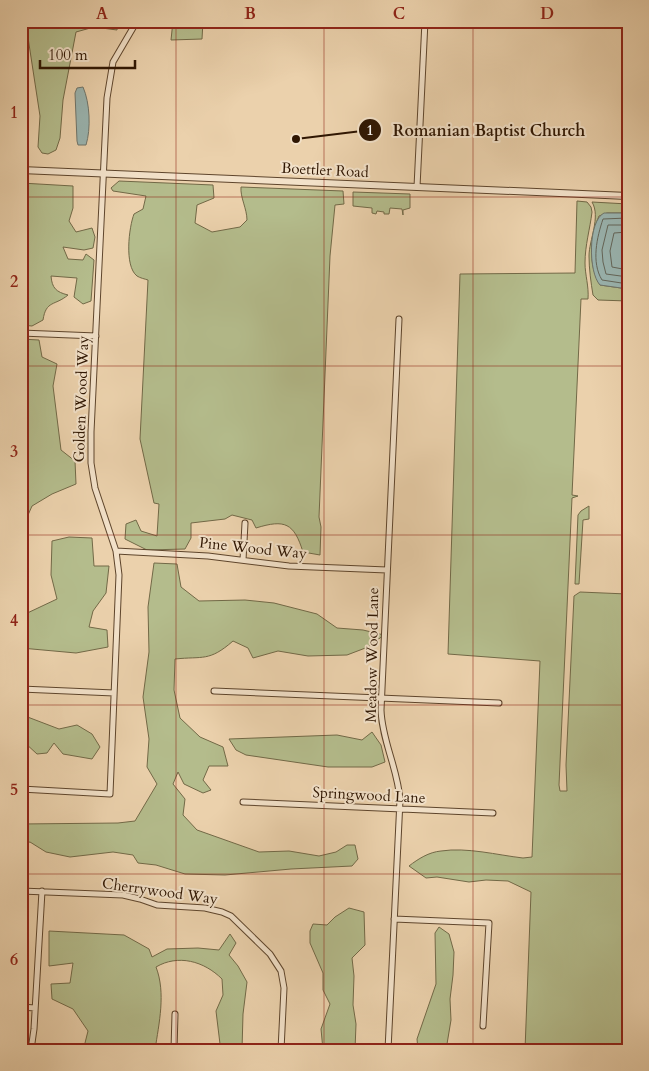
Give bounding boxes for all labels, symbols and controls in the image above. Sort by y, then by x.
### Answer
text: A [96,3,108,25]
text: B [244,3,256,25]
text: C [393,3,405,25]
text: D [540,3,554,25]
scale bar [40,38,135,70]
text: 100 m [48,45,88,65]
text: 1 [10,102,18,124]
callout: Romanian Baptist Church [358,115,595,146]
text: 1 [366,120,374,140]
text: Romanian Baptist Church [393,120,585,142]
street label: Boettler Road [281,158,369,182]
text: 2 [10,271,18,293]
street label: Golden Wood Way [69,335,93,463]
text: 3 [10,441,18,463]
street label: Pine Wood Way [198,532,308,564]
street label: Meadow Wood Lane [361,587,383,723]
text: 4 [10,610,18,632]
text: 5 [10,779,18,801]
street label: Springwood Lane [312,782,426,808]
street label: Cherrywood Way [101,873,219,909]
text: 6 [10,949,18,971]

